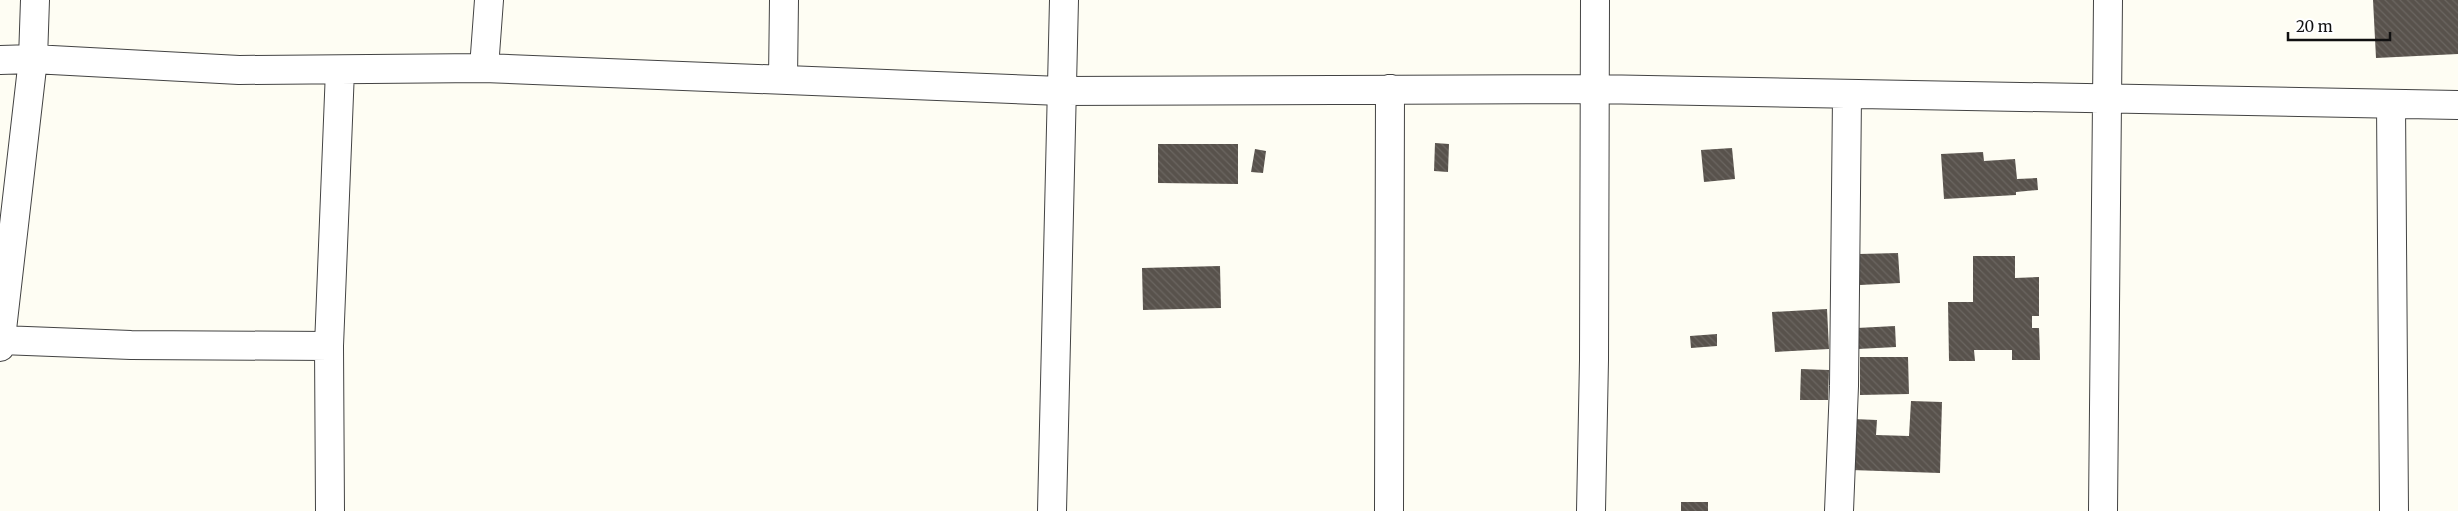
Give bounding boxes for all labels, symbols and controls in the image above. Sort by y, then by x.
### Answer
scale bar [2288,10,2390,42]
text: 20 m [2296,17,2333,36]

